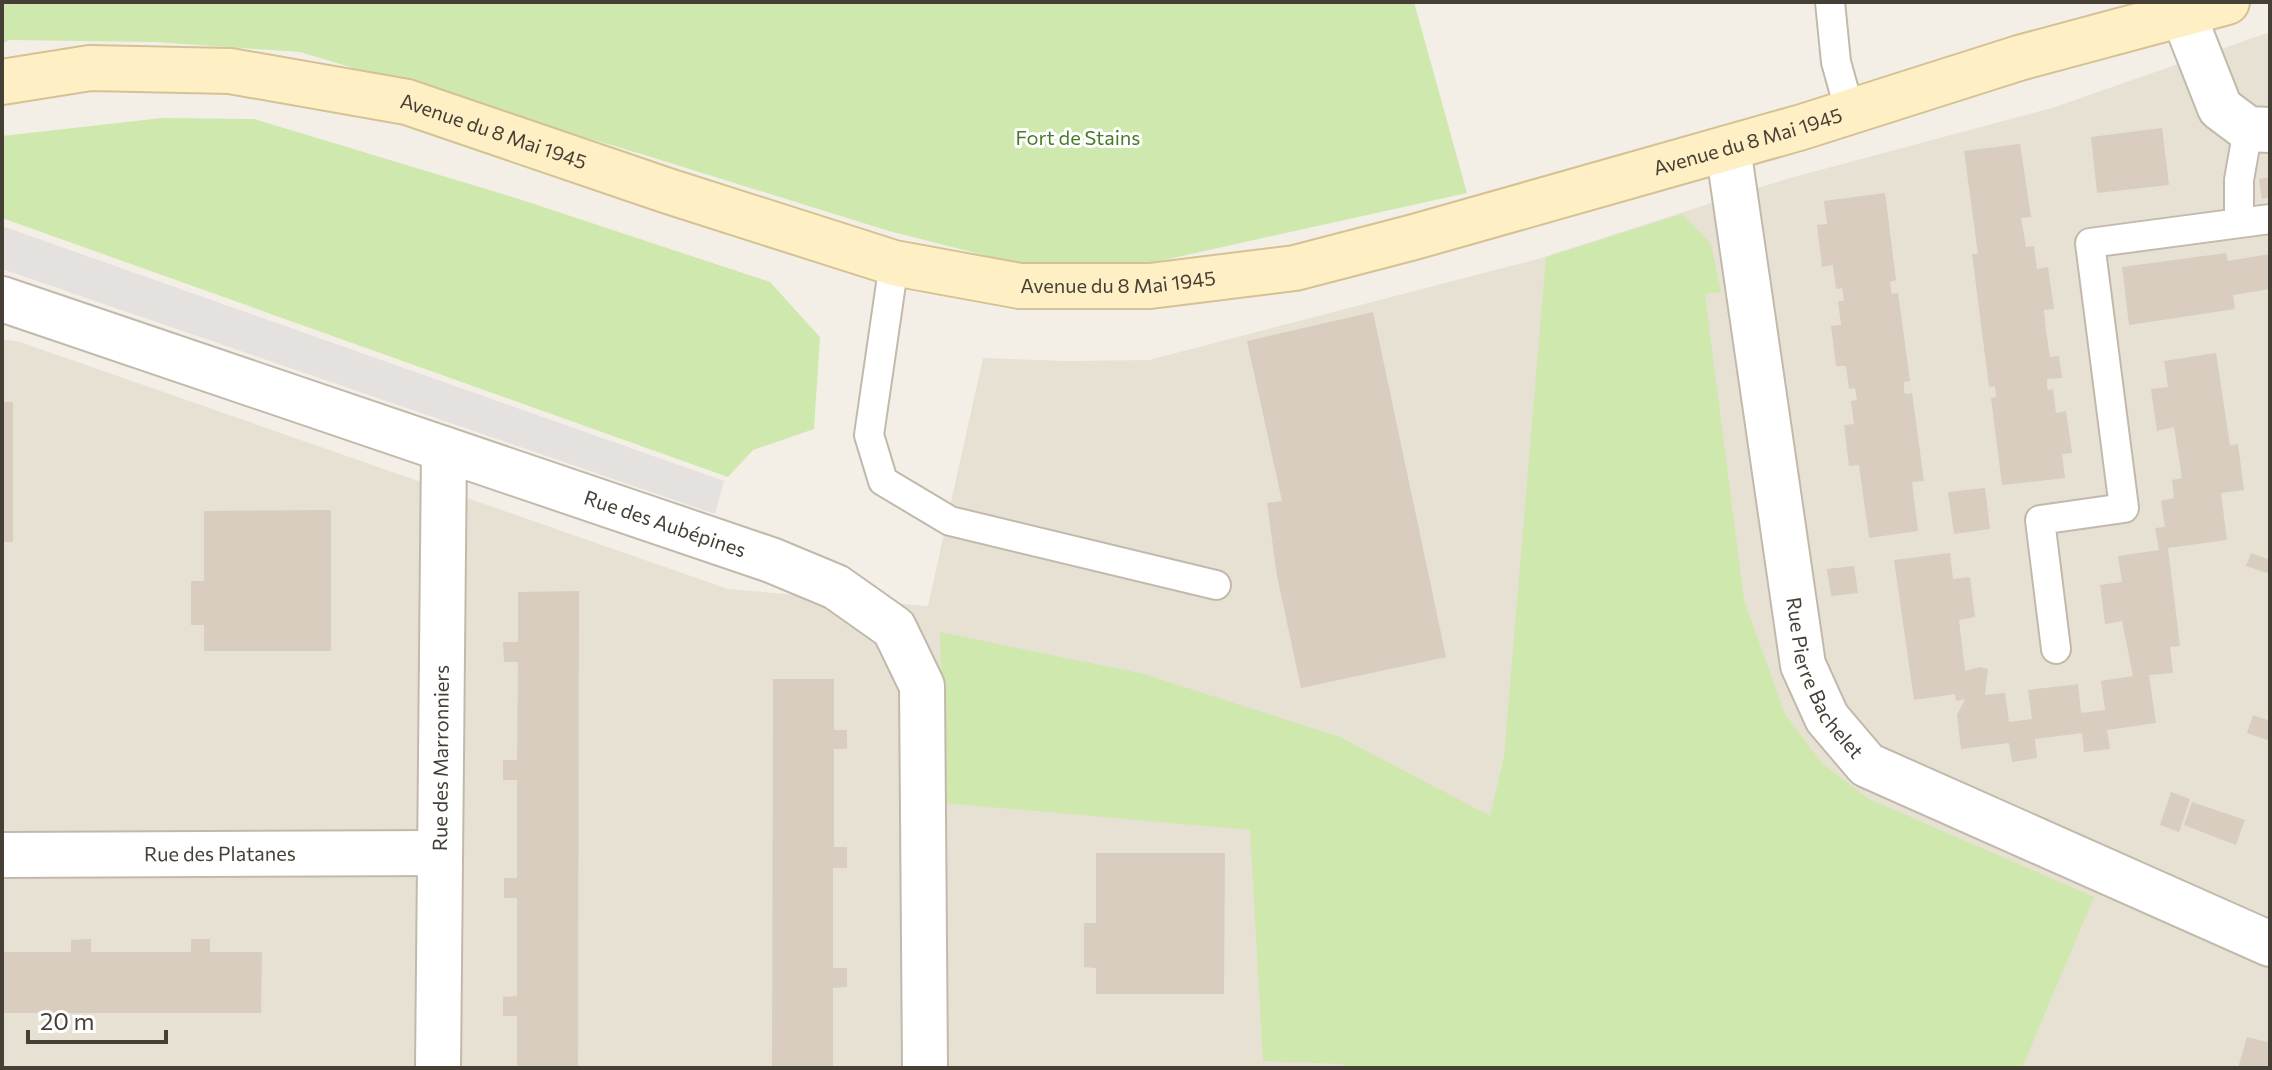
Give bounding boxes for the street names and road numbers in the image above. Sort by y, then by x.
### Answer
street label: Avenue du 8 Mai 1945 [399,88,590,173]
street label: Avenue du 8 Mai 1945 [1650,102,1845,180]
street label: Avenue du 8 Mai 1945 [1020,265,1217,297]
street label: Rue des Aubépines [581,484,749,562]
street label: Rue Pierre Bachelet [1782,595,1869,763]
street label: Rue des Marronniers [427,665,453,851]
street label: Rue des Platanes [144,841,296,865]

